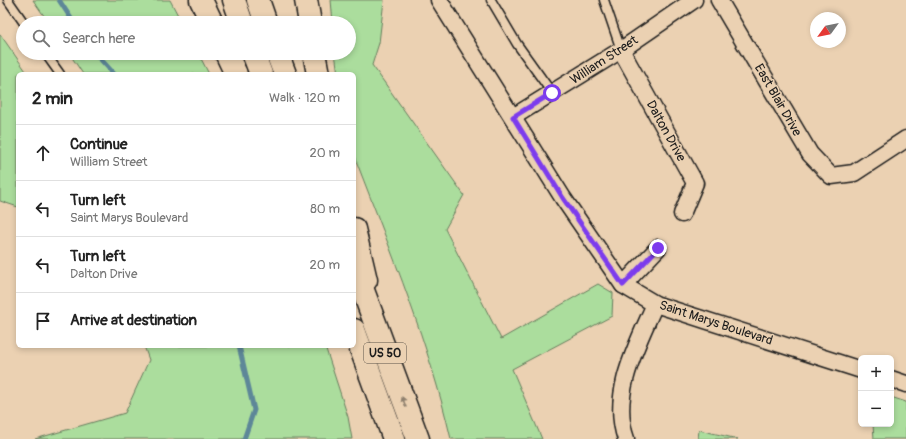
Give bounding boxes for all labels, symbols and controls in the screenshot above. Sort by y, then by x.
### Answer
north arrow [810,12,846,48]
search box [16,16,356,60]
icon: search [30,27,52,49]
text: Search here [62,29,135,48]
street label: William Street [567,32,642,88]
street label: East Blair Drive [751,61,805,139]
route start [543,84,561,102]
text: 2 min [32,88,73,109]
text: Walk · 120 m [269,90,340,106]
street label: Dalton Drive [643,98,690,165]
text: Continue [70,135,128,154]
icon: ahead [32,142,54,164]
text: 20 m [309,145,340,161]
text: William Street [70,154,148,170]
text: Turn left [70,191,126,210]
icon: left [32,198,54,220]
text: 80 m [310,201,340,217]
text: Saint Marys Boulevard [70,210,188,226]
route end [649,239,667,257]
text: Turn left [70,247,126,266]
icon: left [32,254,54,276]
text: 20 m [309,257,340,273]
text: Dalton Drive [70,266,137,282]
street label: Saint Marys Boulevard [657,297,775,349]
icon: arrive [32,310,54,332]
text: Arrive at destination [70,311,197,330]
road number: US 50 [364,343,406,363]
map controls [858,355,894,427]
button: + [858,355,894,391]
button: − [858,391,894,427]
one-way arrow [400,396,406,408]

